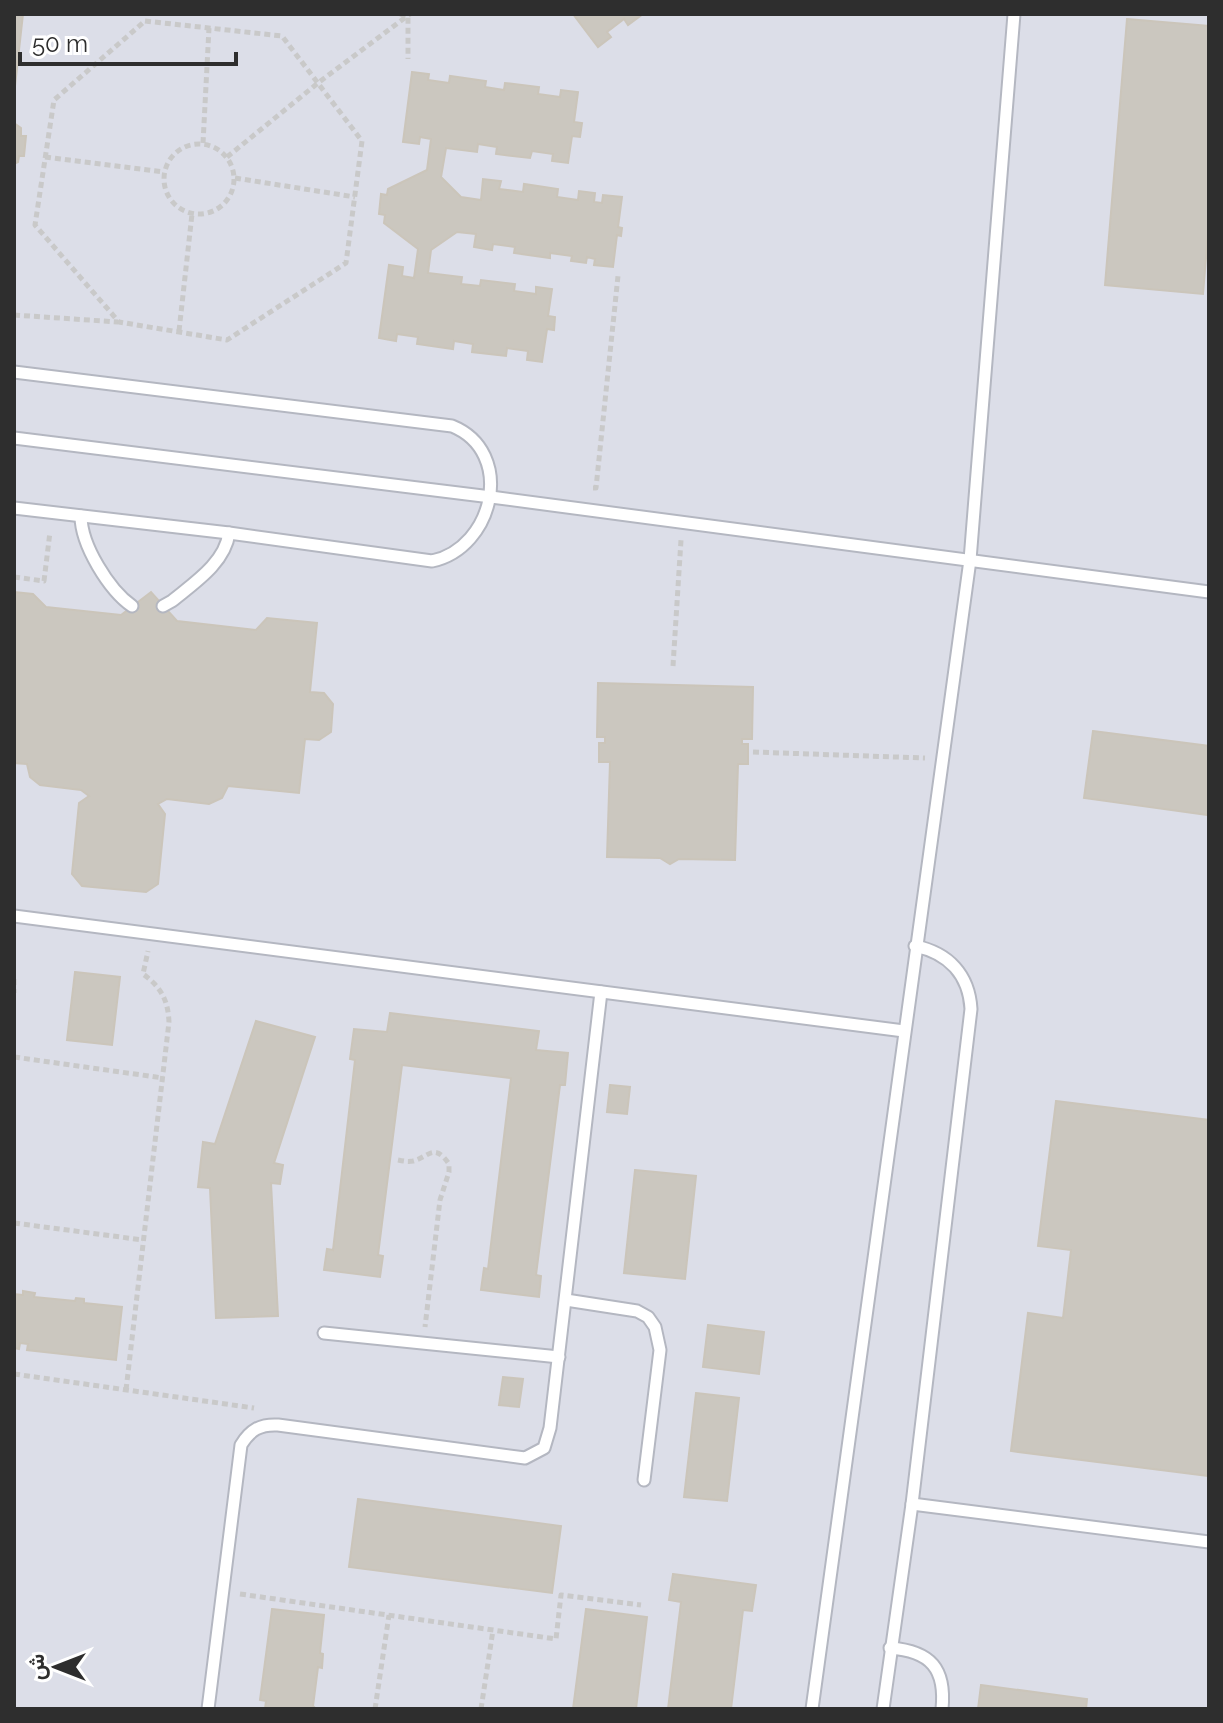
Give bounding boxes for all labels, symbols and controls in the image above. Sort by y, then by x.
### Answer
scale bar [20,16,236,66]
text: 50 m [32,29,88,58]
north arrow [16,1627,96,1707]
text: ش [23,1654,50,1680]

